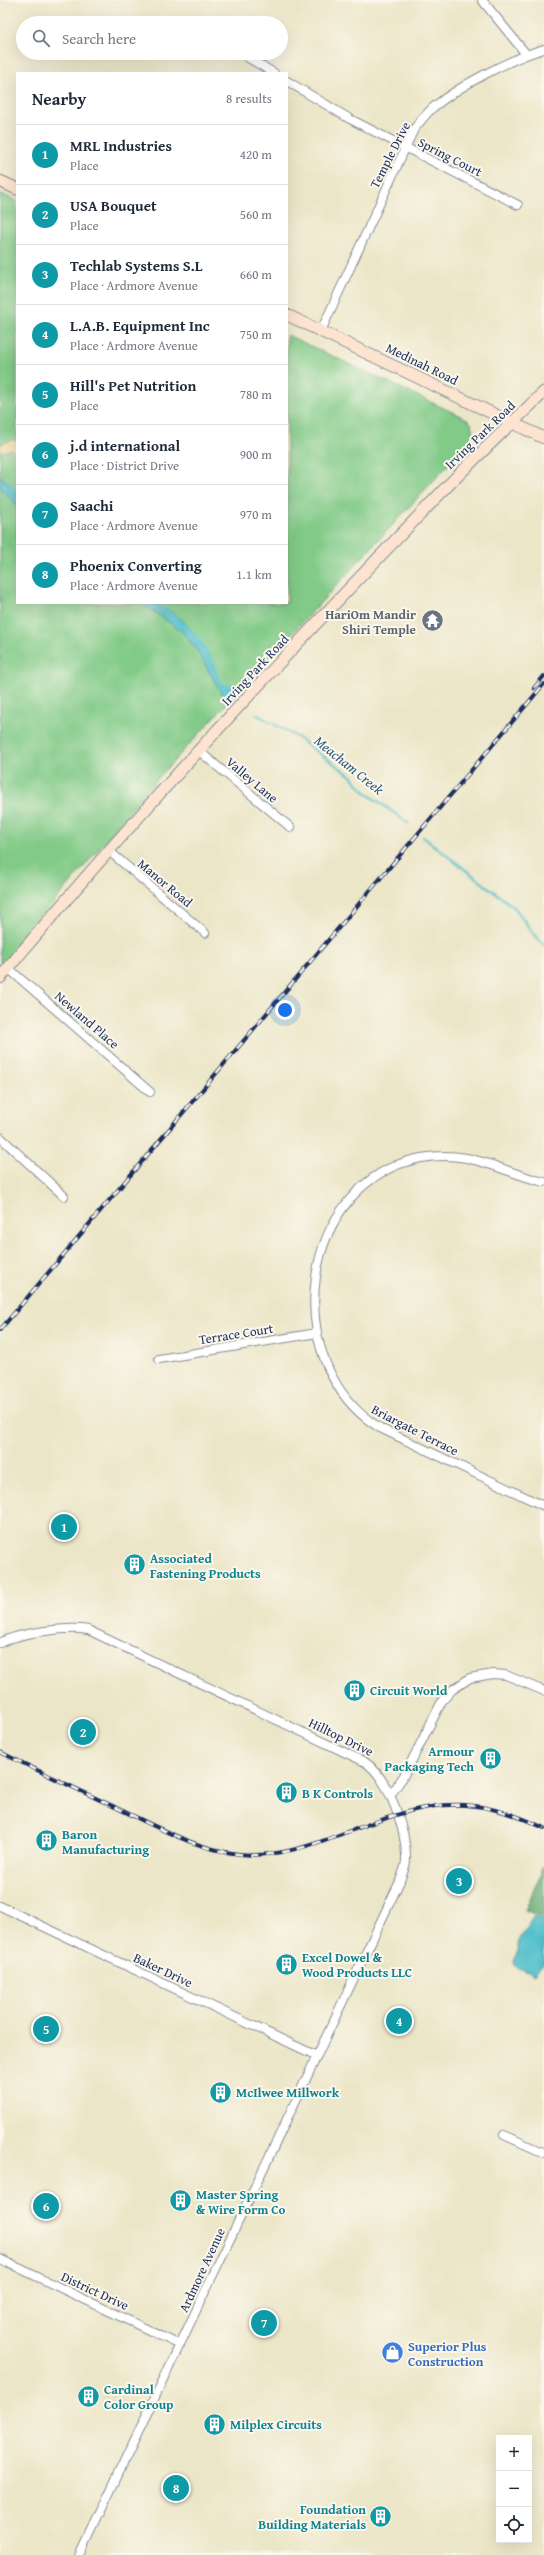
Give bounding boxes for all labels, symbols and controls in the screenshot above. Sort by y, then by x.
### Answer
search box [16,16,288,60]
icon: search [30,27,52,49]
text: Search here [62,28,136,49]
text: Nearby [32,86,86,111]
text: 8 results [226,89,272,108]
street label: Temple Drive [365,118,415,192]
street label: Spring Court [415,133,486,181]
text: MRL Industries [70,135,172,156]
text: 1 [42,145,48,164]
text: 420 m [240,145,272,164]
text: Place [70,156,99,175]
text: USA Bouquet [70,195,157,216]
text: 2 [42,205,48,224]
text: 560 m [240,205,272,224]
text: Place [70,216,99,235]
text: Techlab Systems S.L [70,255,203,276]
text: 3 [42,265,48,284]
text: 660 m [240,265,272,284]
text: Place · Ardmore Avenue [70,276,198,295]
text: L.A.B. Equipment Inc [70,315,210,336]
text: 4 [42,325,48,344]
text: 750 m [240,325,272,344]
text: Place · Ardmore Avenue [70,336,198,355]
street label: Medinah Road [383,338,461,390]
text: Hill's Pet Nutrition [70,375,196,396]
text: 5 [42,385,48,404]
text: 780 m [240,385,272,404]
text: Place [70,396,99,415]
street label: Irving Park Road [441,396,519,474]
text: j.d international [70,435,180,456]
text: 6 [42,445,48,464]
text: 900 m [240,445,272,464]
text: Place · District Drive [70,456,179,475]
text: Saachi [70,495,113,516]
text: 7 [42,505,48,524]
text: 970 m [240,505,272,524]
text: Place · Ardmore Avenue [70,516,198,535]
text: Phoenix Converting [70,555,202,576]
text: 8 [42,565,48,584]
text: 1.1 km [236,565,272,584]
text: Place · Ardmore Avenue [70,576,198,595]
place label: HariOm Mandir Shiri Temple [325,605,416,639]
temple icon: HariOm Mandir Shiri Temple [419,608,445,634]
street label: Irving Park Road [217,630,293,710]
water label: Meacham Creek [310,731,388,800]
street label: Valley Lane [222,753,282,807]
street label: Manor Road [134,854,196,912]
street label: Newland Place [51,987,123,1053]
your location [275,1000,295,1020]
street label: Terrace Court [197,1319,275,1349]
street label: Briargate Terrace [368,1400,462,1460]
pin: 1 [51,1512,77,1542]
place label: Associated Fastening Products [150,1549,261,1583]
building icon: Associated Fastening Products [122,1552,148,1578]
building icon: Circuit World [342,1677,368,1703]
place label: Circuit World [370,1681,448,1700]
street label: Hilltop Drive [305,1713,377,1761]
pin: 2 [70,1717,96,1747]
place label: Armour Packaging Tech [385,1742,474,1776]
building icon: Armour Packaging Tech [477,1745,503,1771]
building icon: B K Controls [274,1780,300,1806]
place label: B K Controls [302,1784,374,1803]
place label: Baron Manufacturing [62,1825,149,1859]
building icon: Baron Manufacturing [33,1828,59,1854]
pin: 3 [446,1866,472,1896]
street label: Baker Drive [130,1948,196,1992]
place label: Excel Dowel & Wood Products LLC [302,1948,412,1982]
building icon: Excel Dowel & Wood Products LLC [273,1951,299,1977]
pin: 4 [386,2006,412,2036]
pin: 5 [33,2014,59,2044]
building icon: McIlwee Millwork [208,2079,234,2105]
place label: McIlwee Millwork [236,2083,340,2102]
place label: Master Spring & Wire Form Co [196,2185,286,2219]
building icon: Master Spring & Wire Form Co [168,2188,194,2214]
pin: 6 [33,2191,59,2221]
street label: Ardmore Avenue [174,2225,230,2315]
street label: District Drive [58,2267,132,2315]
pin: 7 [251,2308,277,2338]
place label: Superior Plus Construction [408,2337,487,2371]
shop icon: Superior Plus Construction [380,2340,406,2366]
place label: Cardinal Color Group [104,2380,174,2414]
building icon: Cardinal Color Group [76,2383,102,2409]
building icon: Milplex Circuits [201,2411,227,2437]
place label: Milplex Circuits [230,2415,322,2434]
map controls [496,2435,532,2543]
button: + [496,2435,532,2471]
button: − [496,2471,532,2507]
pin: 8 [163,2473,189,2503]
place label: Foundation Building Materials [258,2500,366,2534]
building icon: Foundation Building Materials [368,2503,394,2529]
button: locate [496,2507,532,2543]

